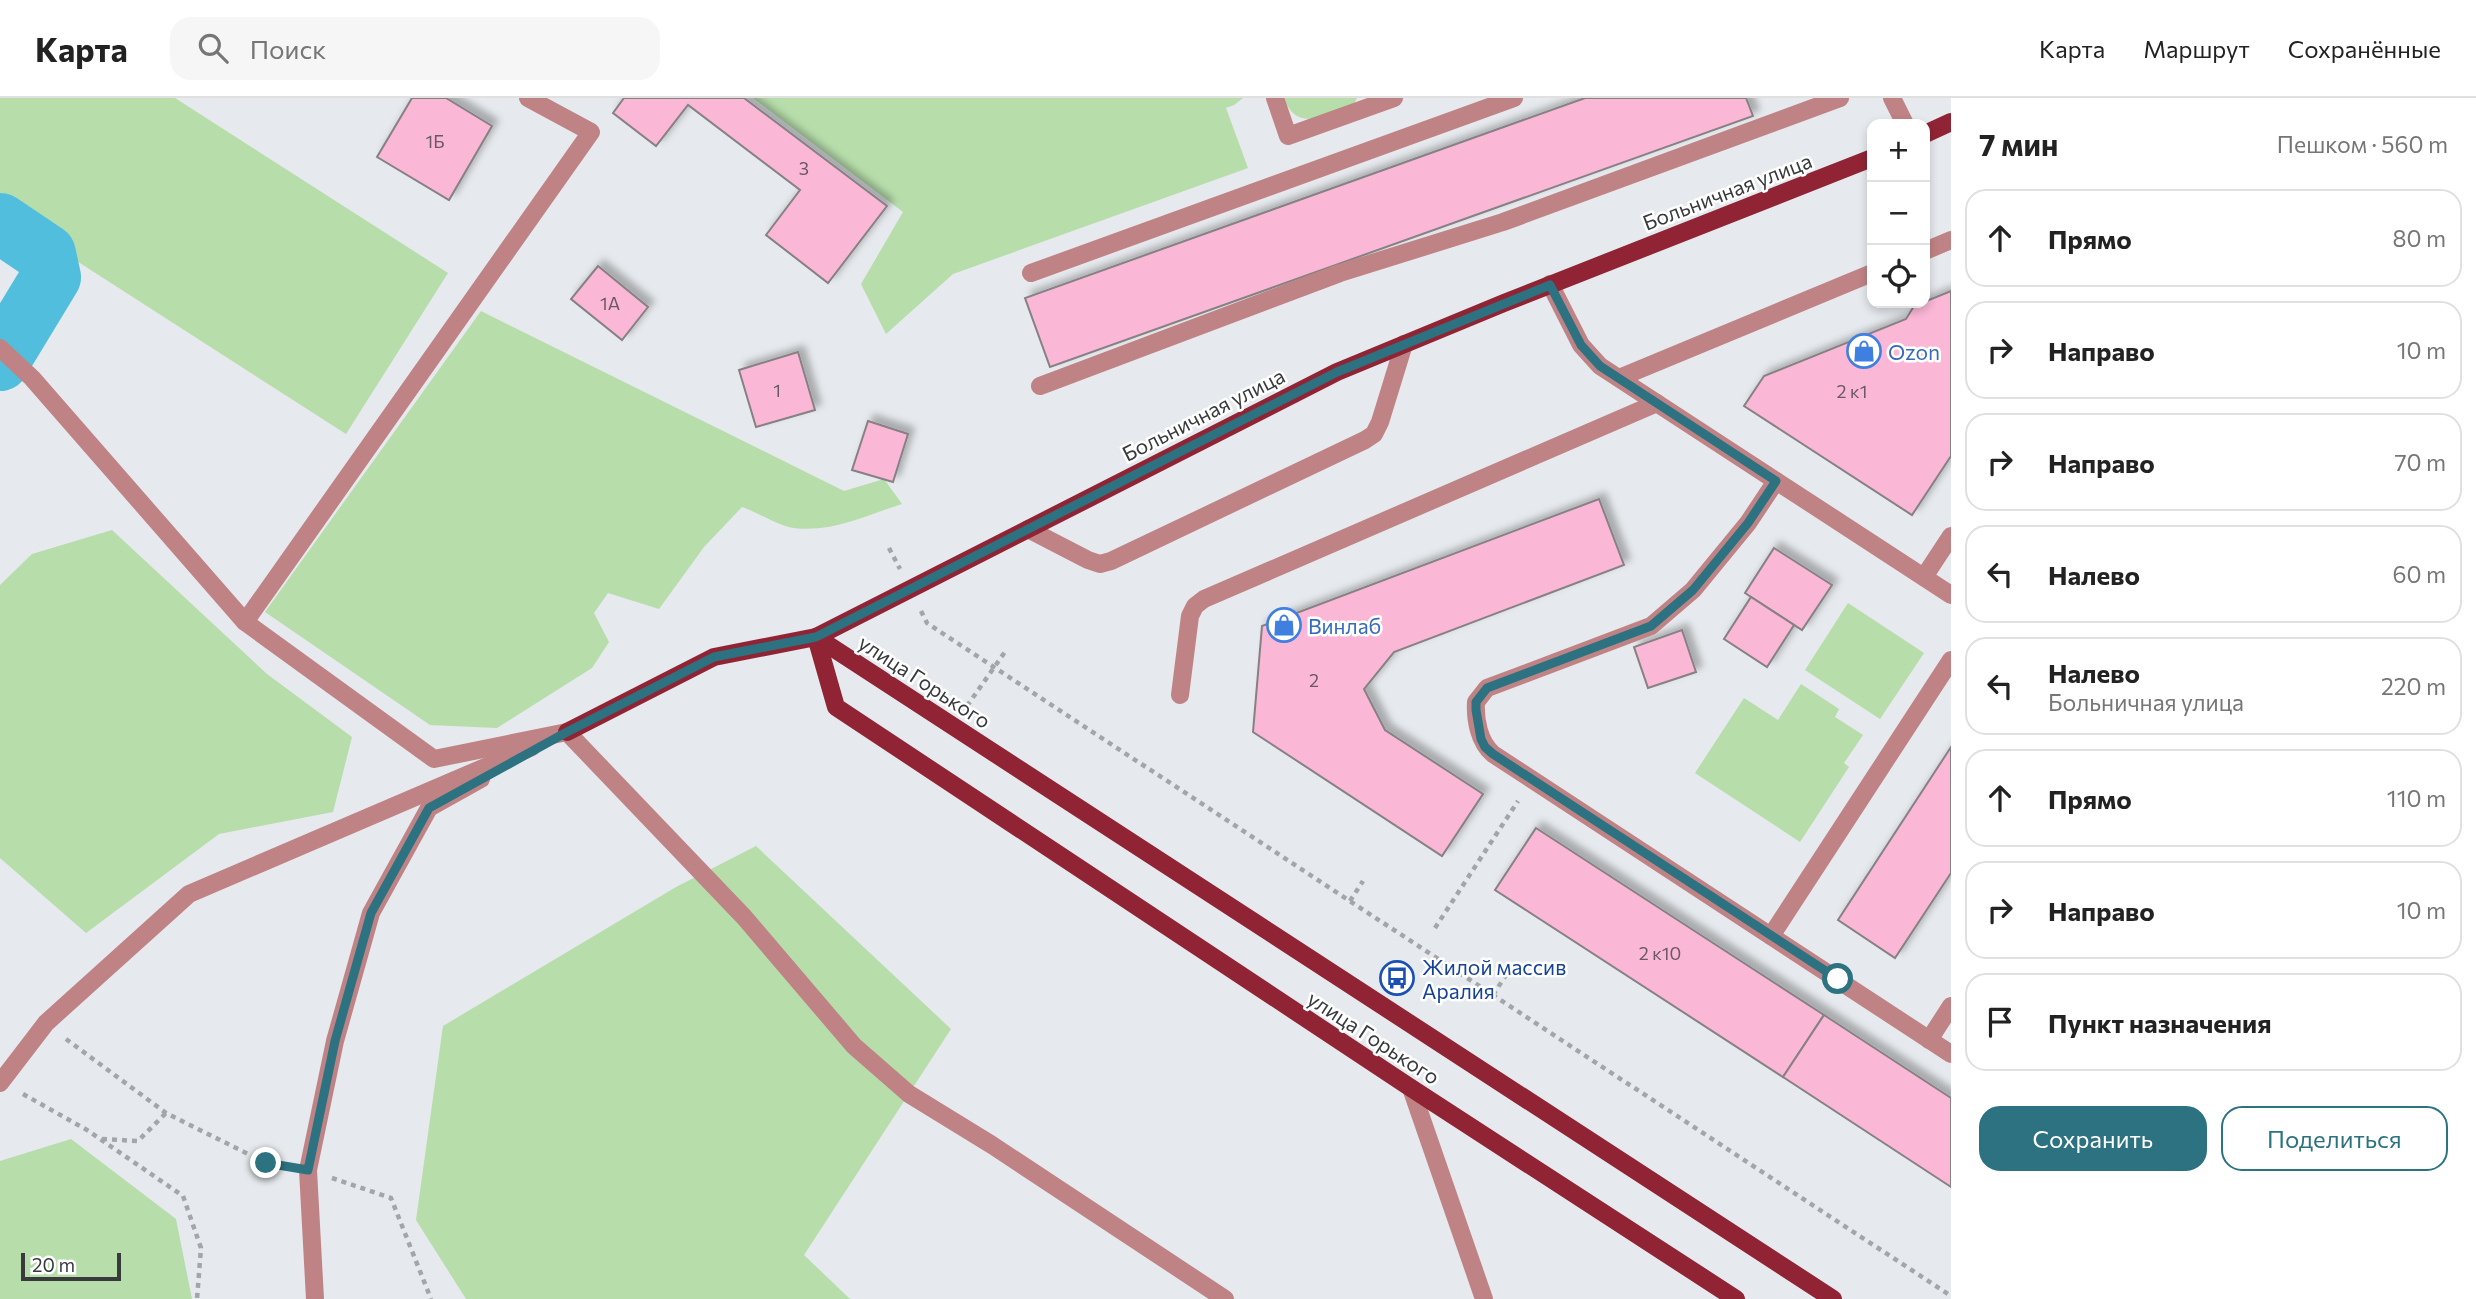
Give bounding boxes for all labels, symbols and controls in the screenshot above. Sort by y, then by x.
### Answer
search box [170,17,660,80]
text: Карта [35,28,128,69]
icon: search [194,29,232,67]
text: Поиск [250,33,326,64]
text: Карта [2039,34,2105,63]
text: Маршрут [2143,34,2250,63]
text: Сохранённые [2288,34,2441,63]
map controls [1867,119,1930,308]
button: + [1867,119,1930,182]
text: 7 мин [1979,125,2058,162]
house number: 1Б [426,130,444,152]
text: Пешком · 560 m [2277,130,2448,158]
street label: Больничная улица [1639,147,1815,235]
house number: 3 [799,157,809,179]
button: − [1867,182,1930,245]
icon: ahead [1981,219,2019,257]
text: Прямо [2048,223,2132,254]
text: 80 m [2393,224,2446,252]
button: locate [1867,245,1930,308]
house number: 1А [600,292,620,314]
icon: right [1981,331,2019,369]
shop icon: Ozon [1845,332,1883,370]
text: Направо [2048,335,2155,366]
text: 10 m [2397,336,2446,364]
place label: Ozon [1888,339,1940,364]
street label: Больничная улица [1118,362,1288,466]
house number: 1 [773,379,781,401]
house number: 2 к1 [1837,380,1867,402]
icon: right [1981,443,2019,481]
text: Направо [2048,447,2155,478]
text: 70 m [2394,448,2446,476]
icon: left [1981,555,2019,593]
text: Налево [2048,559,2140,590]
text: 60 m [2393,560,2446,588]
shop icon: Винлаб [1265,606,1303,644]
place label: Винлаб [1308,613,1381,638]
street label: улица Горького [854,629,996,733]
text: Налево [2048,657,2140,688]
icon: left [1981,667,2019,705]
house number: 2 [1309,669,1319,691]
text: 220 m [2381,672,2446,700]
text: Больничная улица [2048,688,2244,716]
icon: ahead [1981,779,2019,817]
text: Прямо [2048,783,2132,814]
text: 110 m [2387,784,2446,812]
icon: right [1981,891,2019,929]
text: Направо [2048,895,2155,926]
text: 10 m [2397,896,2446,924]
house number: 2 к10 [1639,942,1681,964]
place label: Жилой массив Аралия [1422,954,1566,1003]
bus stop icon: Жилой массив Аралия [1378,959,1416,997]
route start [1822,963,1853,994]
street label: улица Горького [1303,985,1445,1089]
icon: arrive [1981,1003,2019,1041]
text: Пункт назначения [2048,1007,2272,1038]
button: Сохранить [1979,1106,2207,1171]
button: Поделиться [2221,1106,2448,1171]
route end [250,1147,281,1178]
scale bar [21,1250,121,1282]
text: 20 m [32,1253,75,1276]

